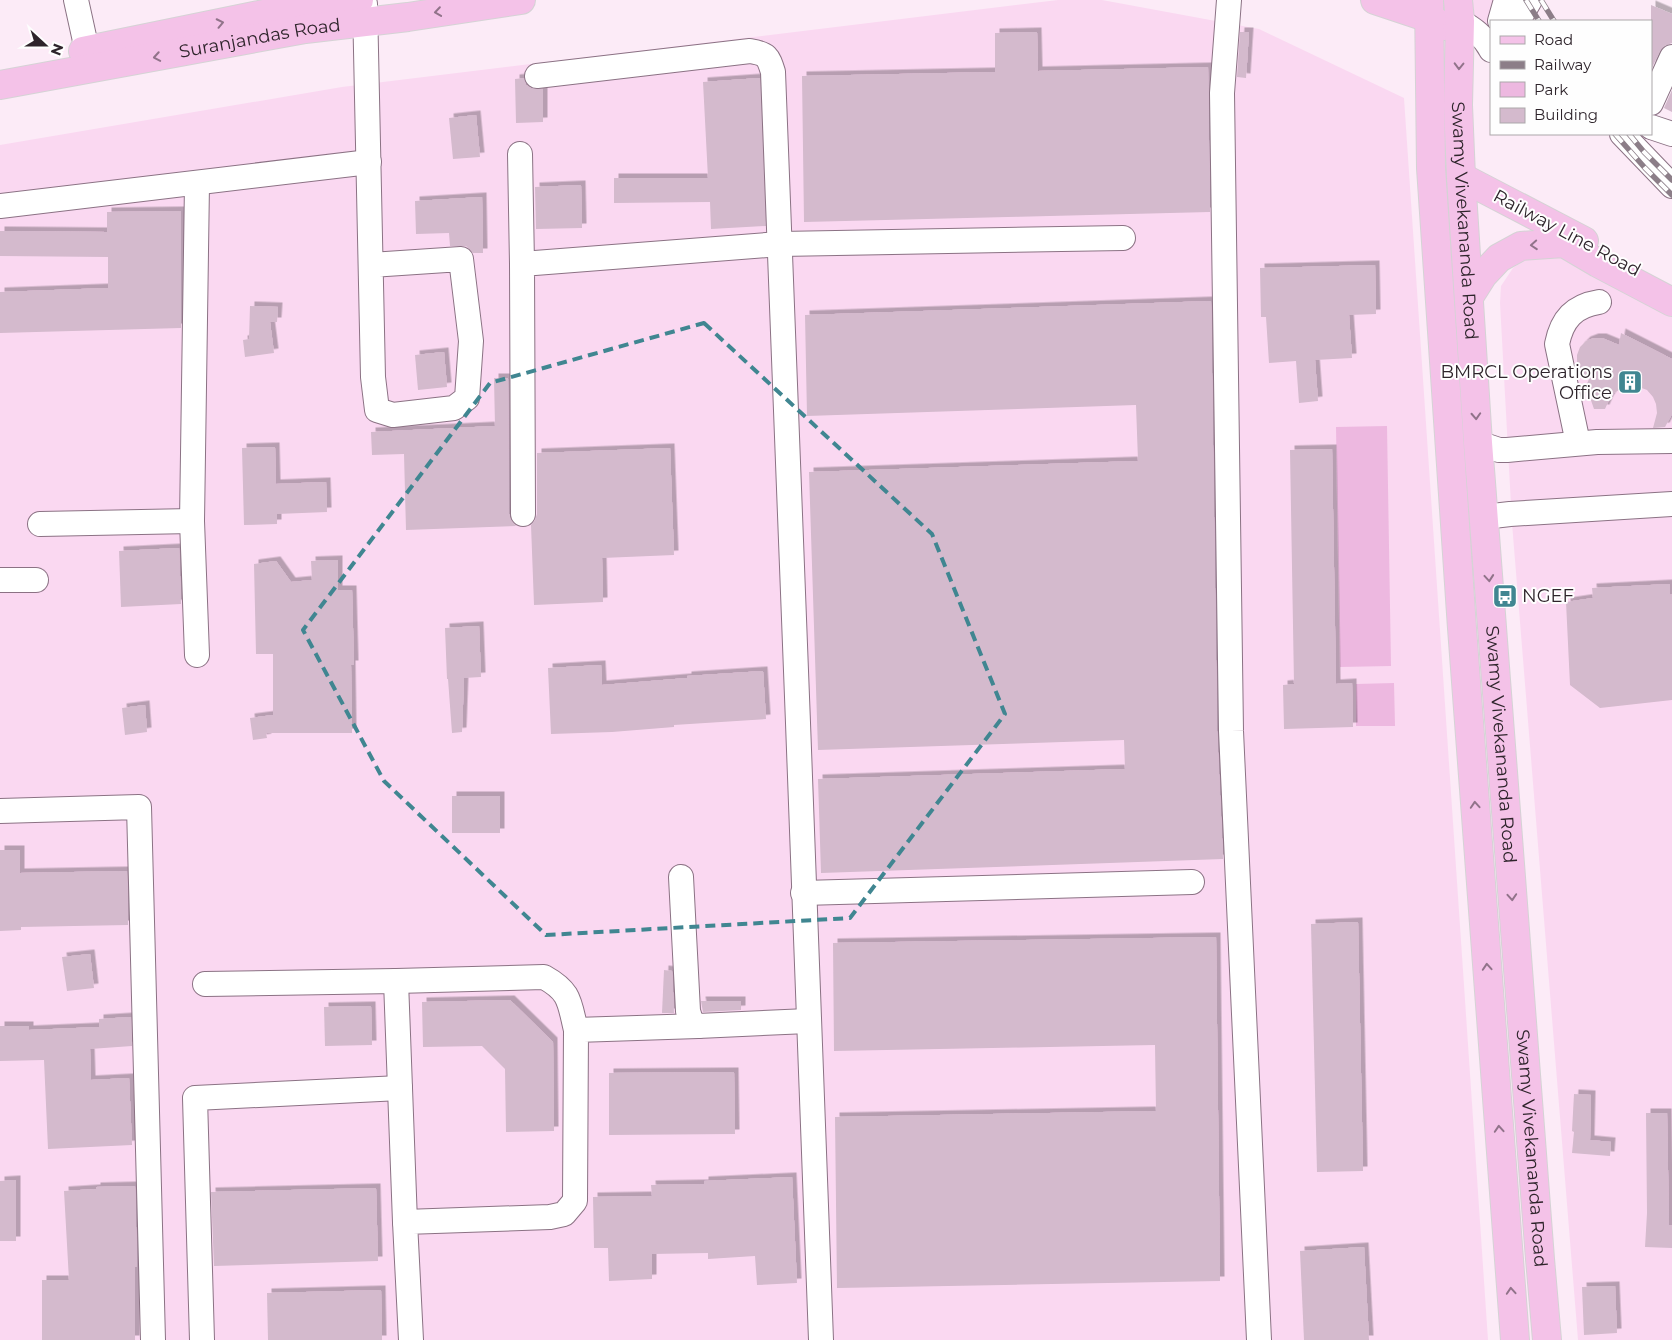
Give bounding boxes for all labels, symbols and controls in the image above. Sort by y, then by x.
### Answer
one-way arrow [434,7,443,17]
street label: Suranjandas Road [177,14,342,63]
one-way arrow [215,18,224,29]
north arrow [20,20,70,70]
legend [1490,20,1652,135]
text: Road [1534,30,1573,49]
text: N [47,41,68,58]
one-way arrow [153,51,161,61]
text: Railway [1534,55,1592,74]
one-way arrow [1454,62,1464,70]
text: Park [1534,80,1568,99]
street label: Swamy Vivekananda Road [1447,101,1482,340]
text: Building [1534,105,1598,124]
street label: Railway Line Road [1490,185,1644,281]
one-way arrow [1530,239,1538,250]
place label: BMRCL Operations Office [1440,361,1612,404]
building icon: BMRCL Operations Office [1617,369,1643,395]
one-way arrow [1471,412,1482,420]
one-way arrow [1483,574,1494,582]
bus stop icon: NGEF [1492,583,1518,609]
place label: NGEF [1522,585,1574,607]
street label: Swamy Vivekananda Road [1481,625,1521,864]
one-way arrow [1470,801,1481,809]
one-way arrow [1507,893,1518,901]
one-way arrow [1482,963,1493,971]
street label: Swamy Vivekananda Road [1512,1028,1552,1268]
one-way arrow [1494,1125,1505,1133]
one-way arrow [1506,1287,1517,1295]

